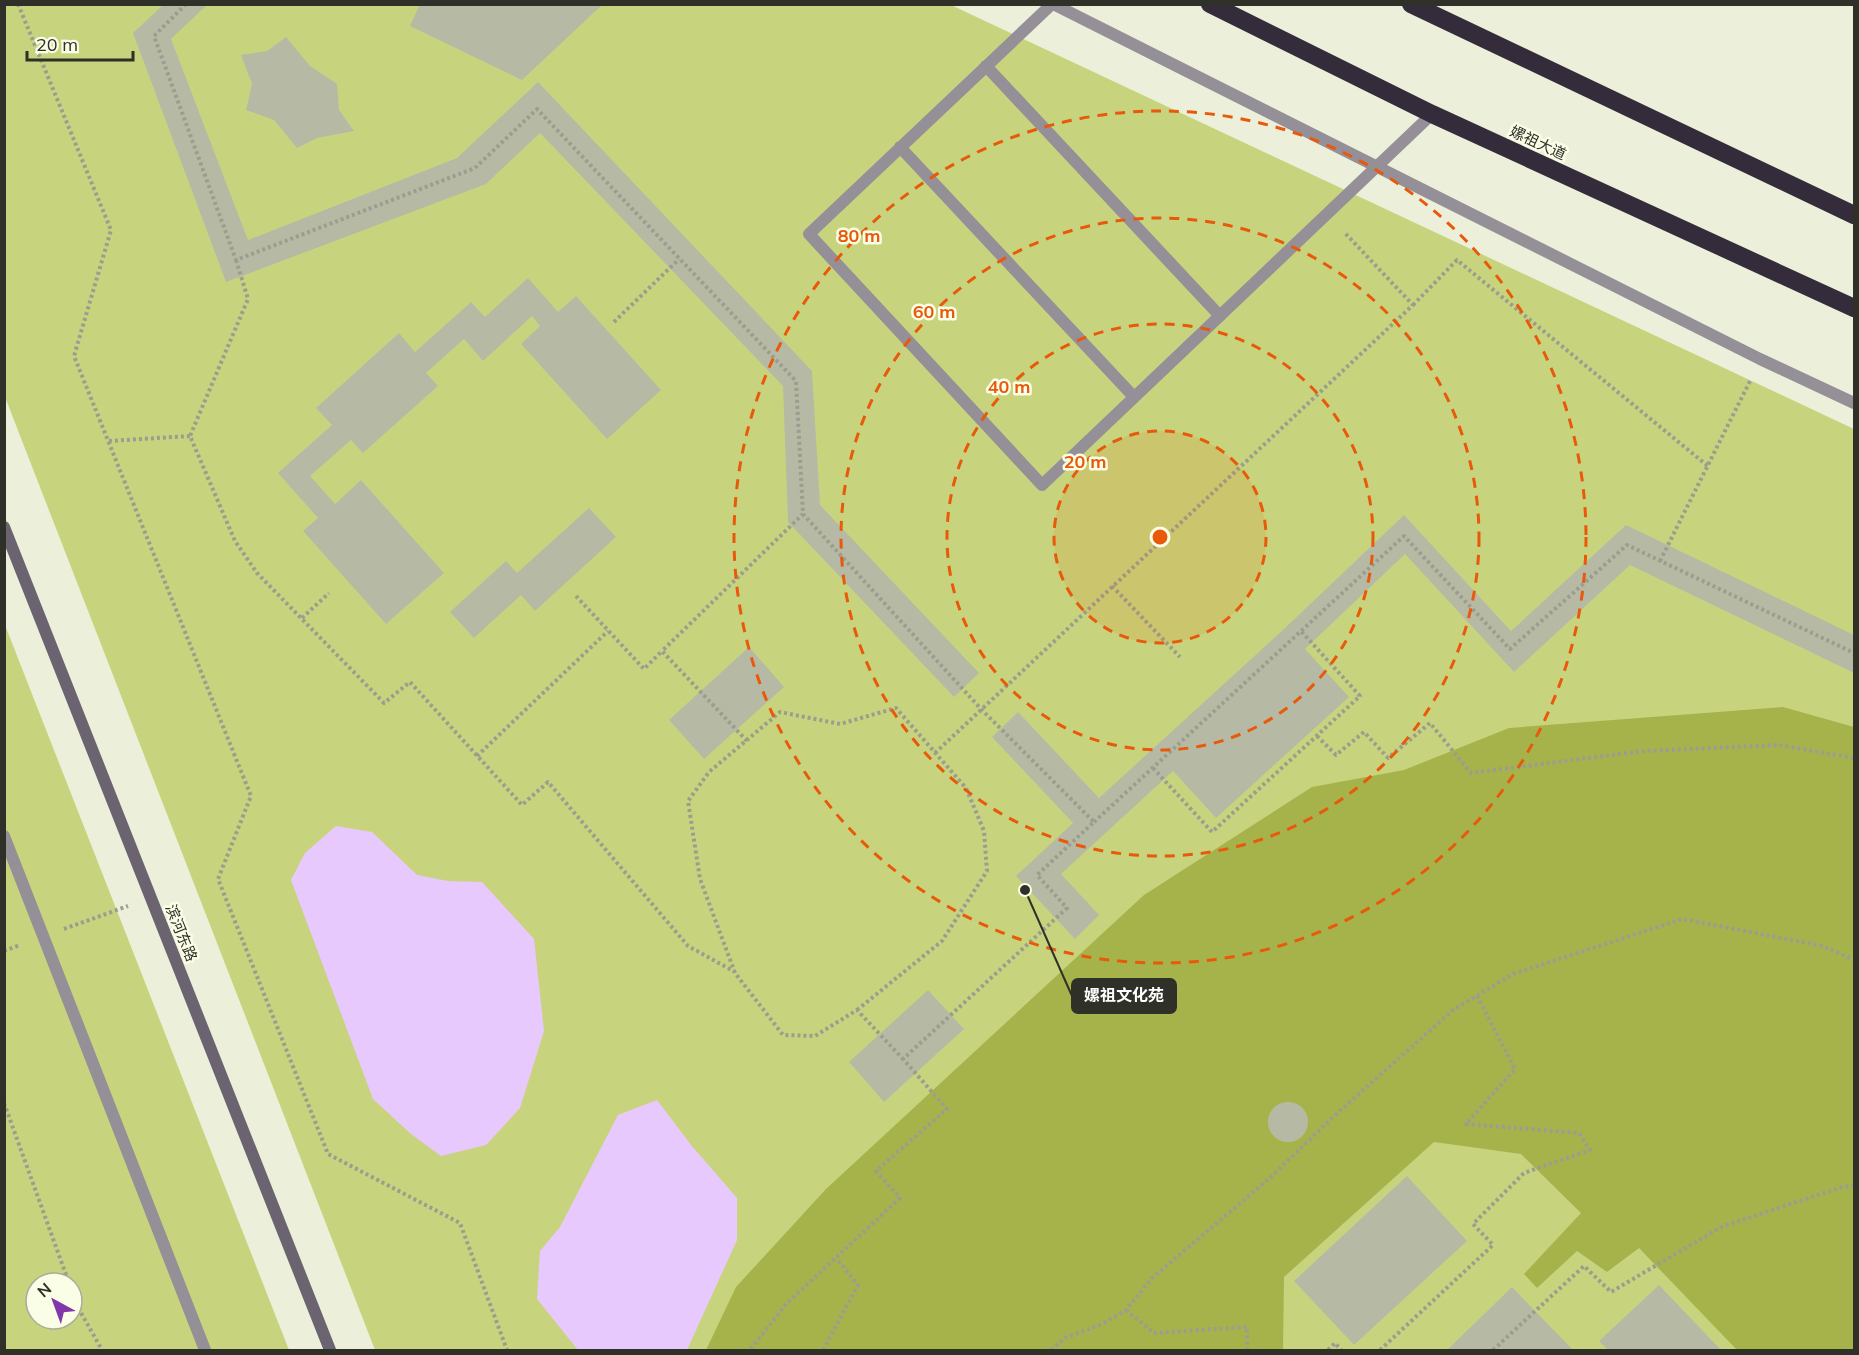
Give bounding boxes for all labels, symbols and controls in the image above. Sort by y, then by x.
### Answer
scale bar [27,24,134,62]
text: 20 m [36,33,78,56]
street label: 嫘祖大道 [1507,121,1569,164]
text: 80 m [838,224,880,247]
text: 60 m [913,300,955,323]
text: 40 m [988,375,1030,398]
text: 20 m [1064,450,1106,473]
centre of rings [1150,527,1170,547]
street label: 滨河东路 [161,901,202,964]
callout: 嫘祖文化苑 [1072,979,1176,1013]
text: 嫘祖文化苑 [1084,985,1164,1005]
north arrow [24,1271,84,1331]
text: N [33,1278,55,1301]

